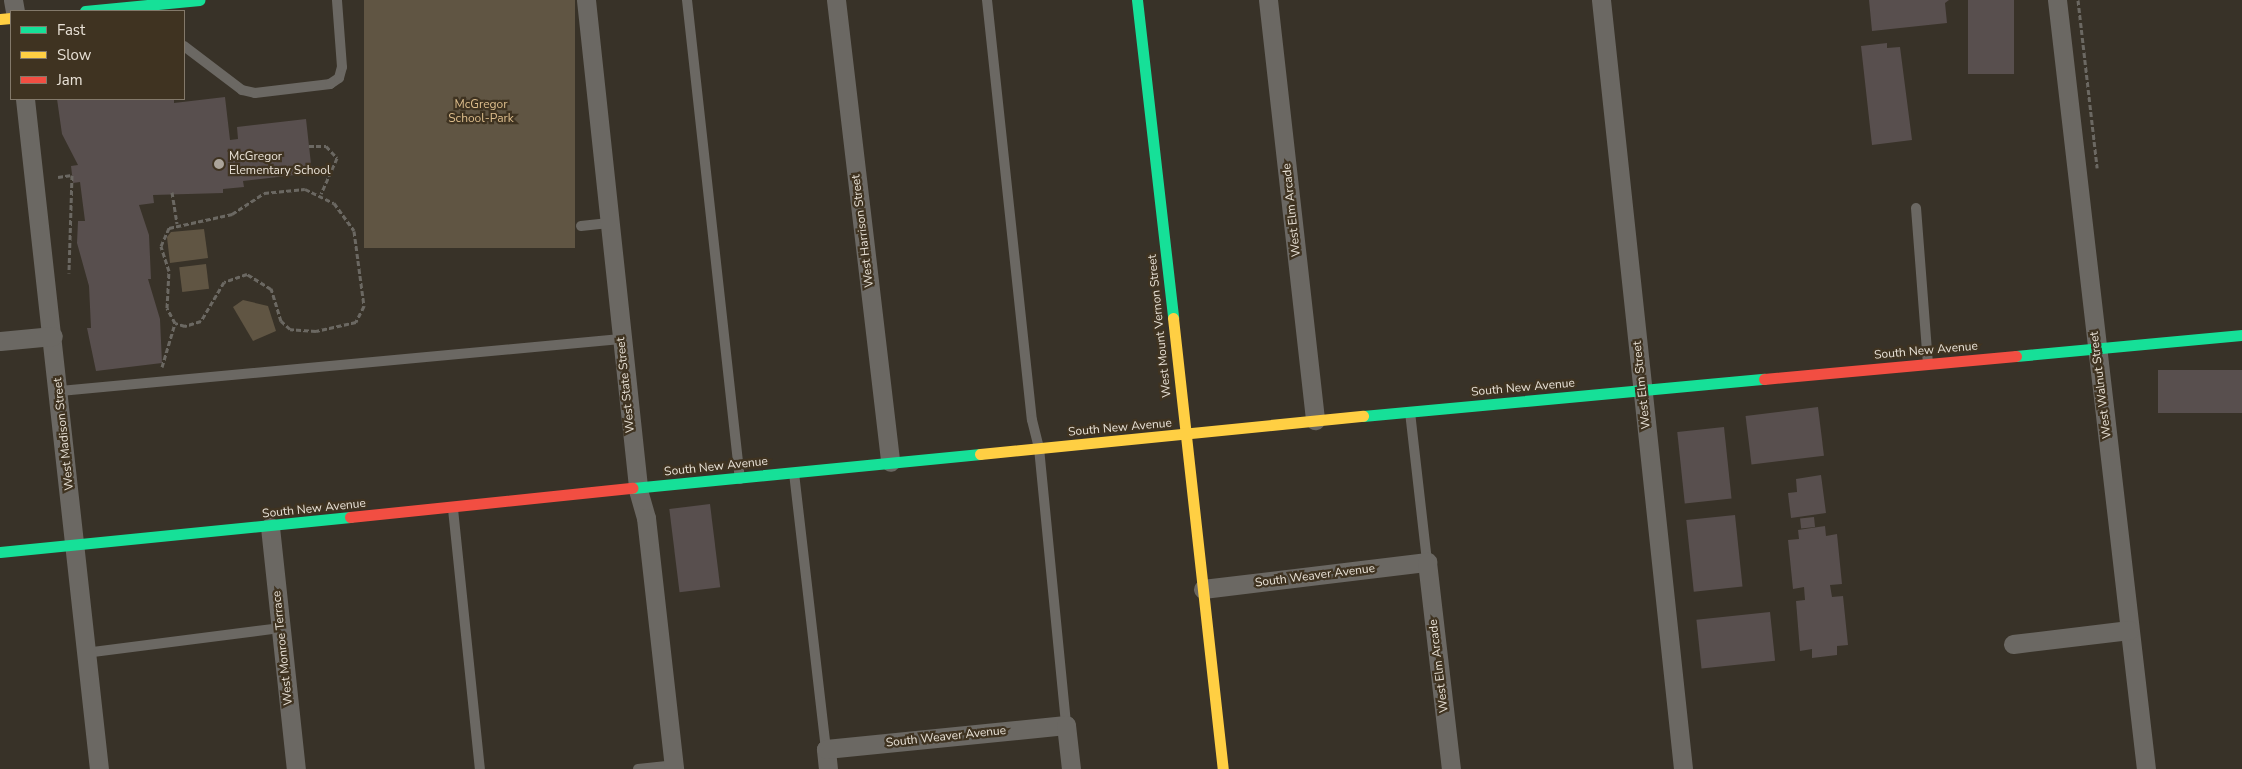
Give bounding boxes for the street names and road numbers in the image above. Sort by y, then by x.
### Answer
street label: West Elm Arcade [1280,163,1304,257]
street label: West Harrison Street [849,174,877,288]
street label: West Mount Vernon Street [1145,254,1175,398]
street label: West Walnut Street [2087,331,2115,439]
street label: West State Street [614,336,638,434]
street label: South New Avenue [1874,339,1978,363]
street label: West Elm Street [1630,340,1654,430]
street label: South New Avenue [1471,376,1575,400]
street label: West Madison Street [51,377,77,491]
street label: South New Avenue [1068,416,1172,440]
street label: South New Avenue [663,454,769,480]
street label: South New Avenue [261,496,367,522]
street label: South Weaver Avenue [1254,561,1376,591]
street label: West Monroe Terrace [270,590,296,706]
street label: West Elm Arcade [1426,618,1452,714]
street label: South Weaver Avenue [885,724,1007,750]

